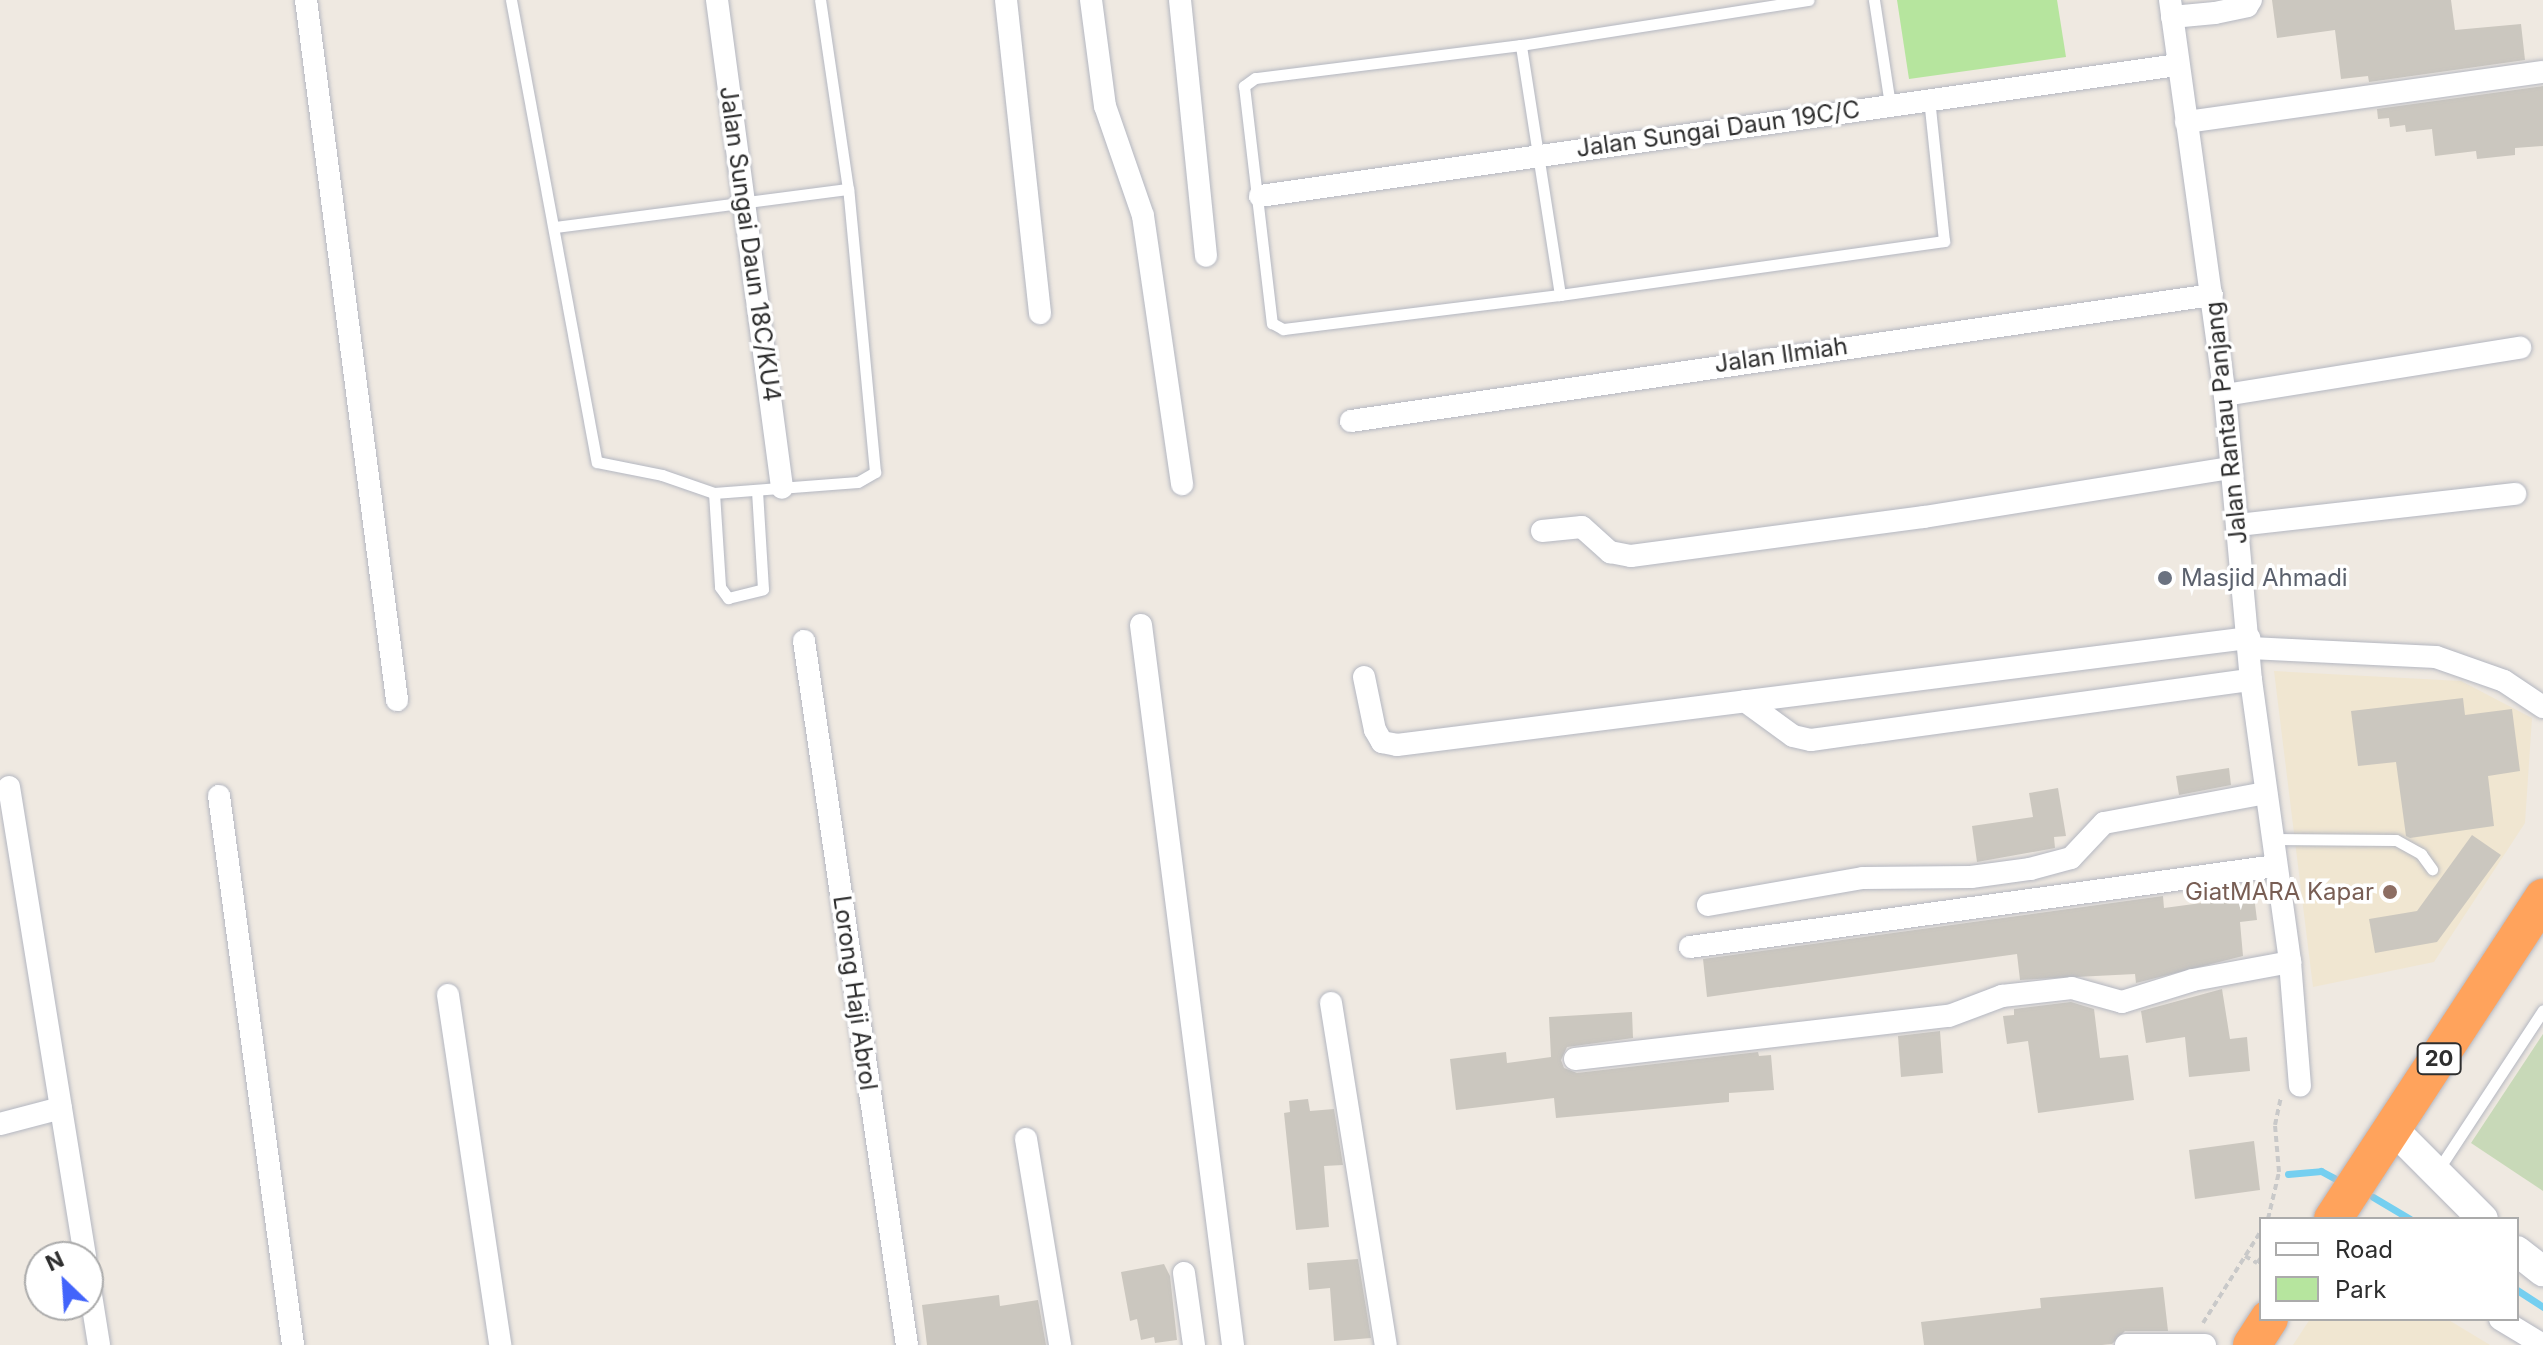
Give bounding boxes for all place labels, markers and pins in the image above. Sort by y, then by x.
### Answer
place label: Masjid Ahmadi [2181,564,2348,592]
marker: Masjid Ahmadi [2156,569,2174,587]
place label: GiatMARA Kapar [2185,878,2374,906]
marker: GiatMARA Kapar [2381,883,2399,901]

